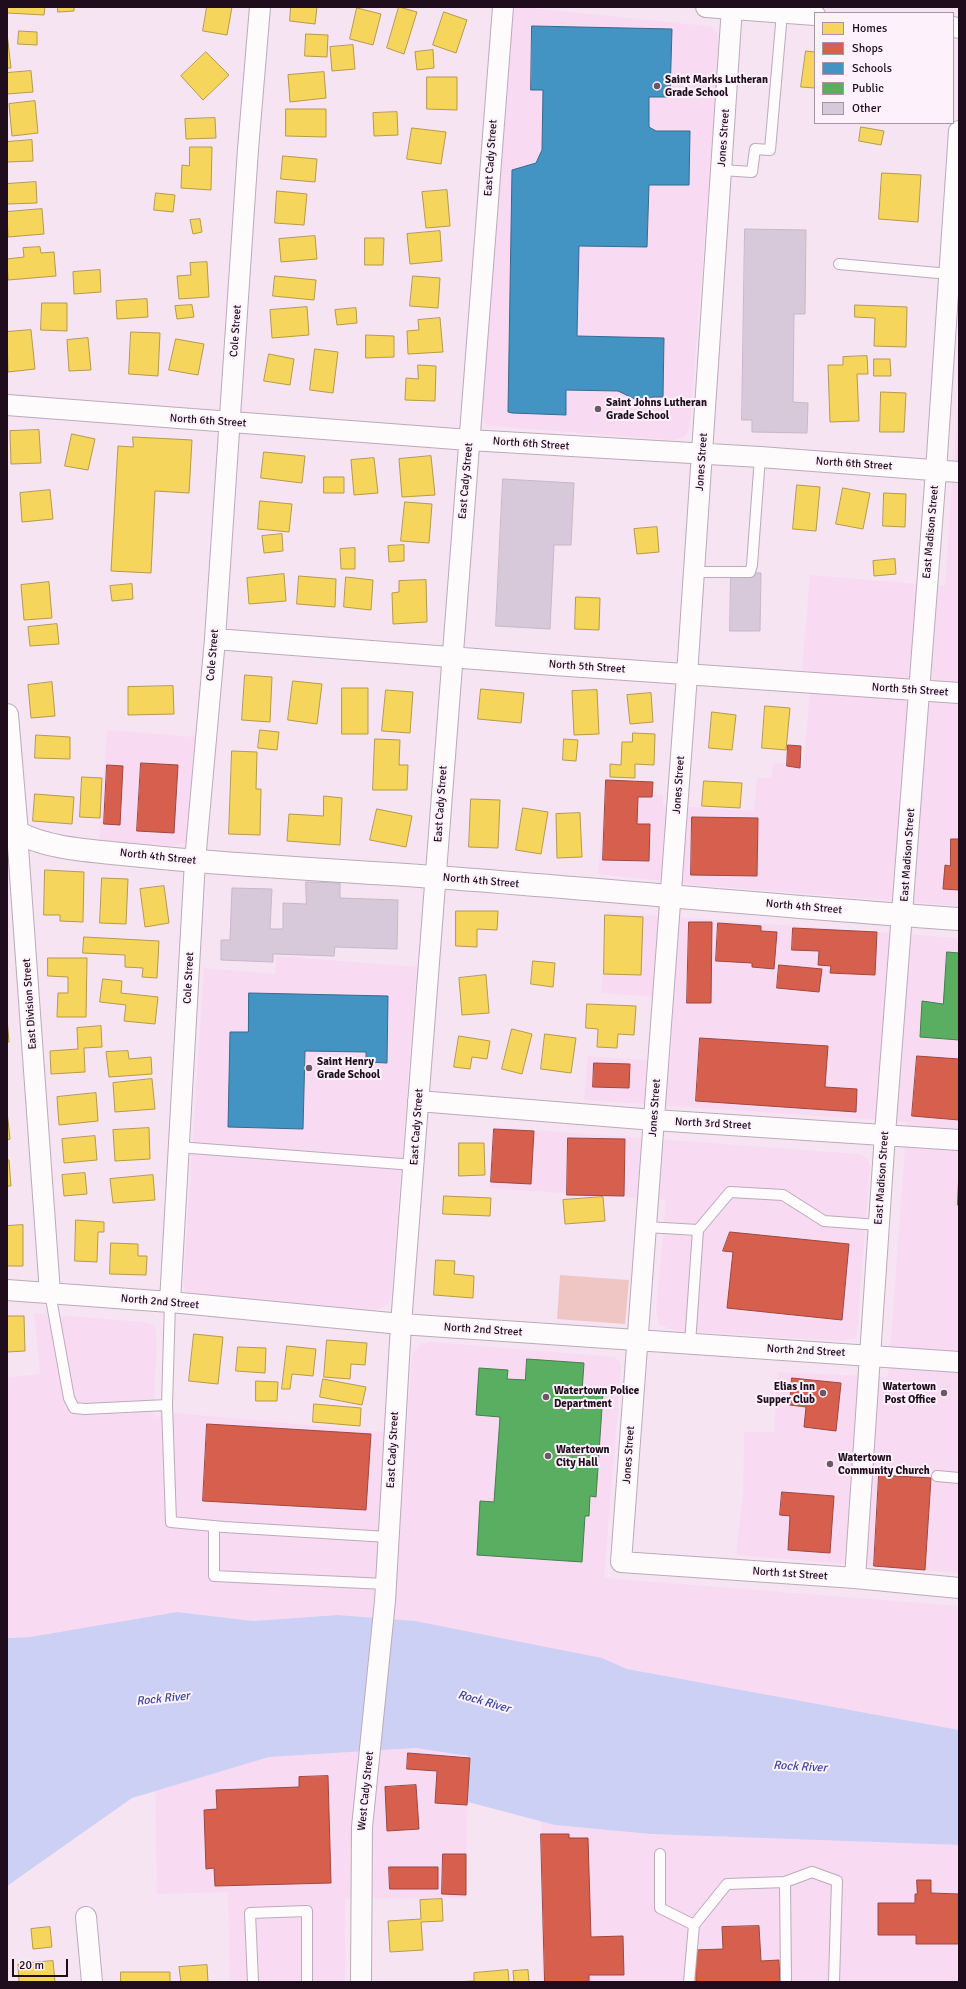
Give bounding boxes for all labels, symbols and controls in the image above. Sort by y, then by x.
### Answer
legend [814,12,954,124]
text: Homes [852,21,887,36]
text: Shops [852,41,883,56]
text: Schools [852,61,892,76]
place label: Saint Marks Lutheran Grade School [665,73,768,99]
marker: Saint Marks Lutheran Grade School [652,81,662,91]
text: Public [852,81,884,96]
text: Other [852,101,881,116]
street label: Jones Street [715,109,733,167]
street label: East Cady Street [482,119,500,197]
street label: Cole Street [228,305,244,357]
place label: Saint Johns Lutheran Grade School [606,396,707,422]
marker: Saint Johns Lutheran Grade School [593,404,603,414]
street label: North 6th Street [169,412,247,430]
street label: Jones Street [693,433,711,491]
street label: North 6th Street [492,435,570,453]
street label: East Cady Street [456,442,476,520]
street label: North 6th Street [815,455,893,473]
street label: East Madison Street [920,485,942,579]
street label: Cole Street [204,629,222,681]
street label: North 5th Street [548,658,626,676]
street label: North 5th Street [871,681,949,699]
street label: Jones Street [670,756,688,814]
street label: East Cady Street [432,765,450,843]
street label: East Madison Street [898,808,918,902]
street label: North 4th Street [119,846,197,868]
street label: North 4th Street [442,871,520,891]
street label: North 4th Street [765,897,843,917]
street label: Cole Street [181,952,197,1004]
street label: East Division Street [20,958,40,1050]
place label: Saint Henry Grade School [317,1055,380,1081]
marker: Saint Henry Grade School [304,1063,314,1073]
street label: Jones Street [646,1079,664,1137]
street label: East Cady Street [408,1088,426,1166]
street label: North 3rd Street [674,1115,752,1133]
street label: East Madison Street [872,1131,892,1225]
street label: North 2nd Street [120,1292,200,1312]
street label: North 2nd Street [443,1321,523,1339]
street label: North 2nd Street [766,1342,846,1360]
place label: Elias Inn Supper Club [757,1380,815,1406]
place label: Watertown Post Office [882,1380,936,1406]
place label: Watertown Police Department [554,1384,639,1410]
marker: Elias Inn Supper Club [818,1388,828,1398]
marker: Watertown Post Office [939,1388,949,1398]
marker: Watertown Police Department [541,1392,551,1402]
street label: East Cady Street [384,1411,402,1489]
street label: Jones Street [620,1426,638,1484]
place label: Watertown City Hall [556,1443,610,1469]
marker: Watertown City Hall [543,1451,553,1461]
place label: Watertown Community Church [838,1451,930,1477]
marker: Watertown Community Church [825,1459,835,1469]
street label: North 1st Street [752,1565,828,1583]
water label: Rock River [456,1688,512,1716]
water label: Rock River [136,1689,190,1709]
street label: West Cady Street [355,1751,377,1831]
water label: Rock River [773,1758,827,1776]
scale bar [14,1951,70,1977]
text: 20 m [19,1958,44,1973]

